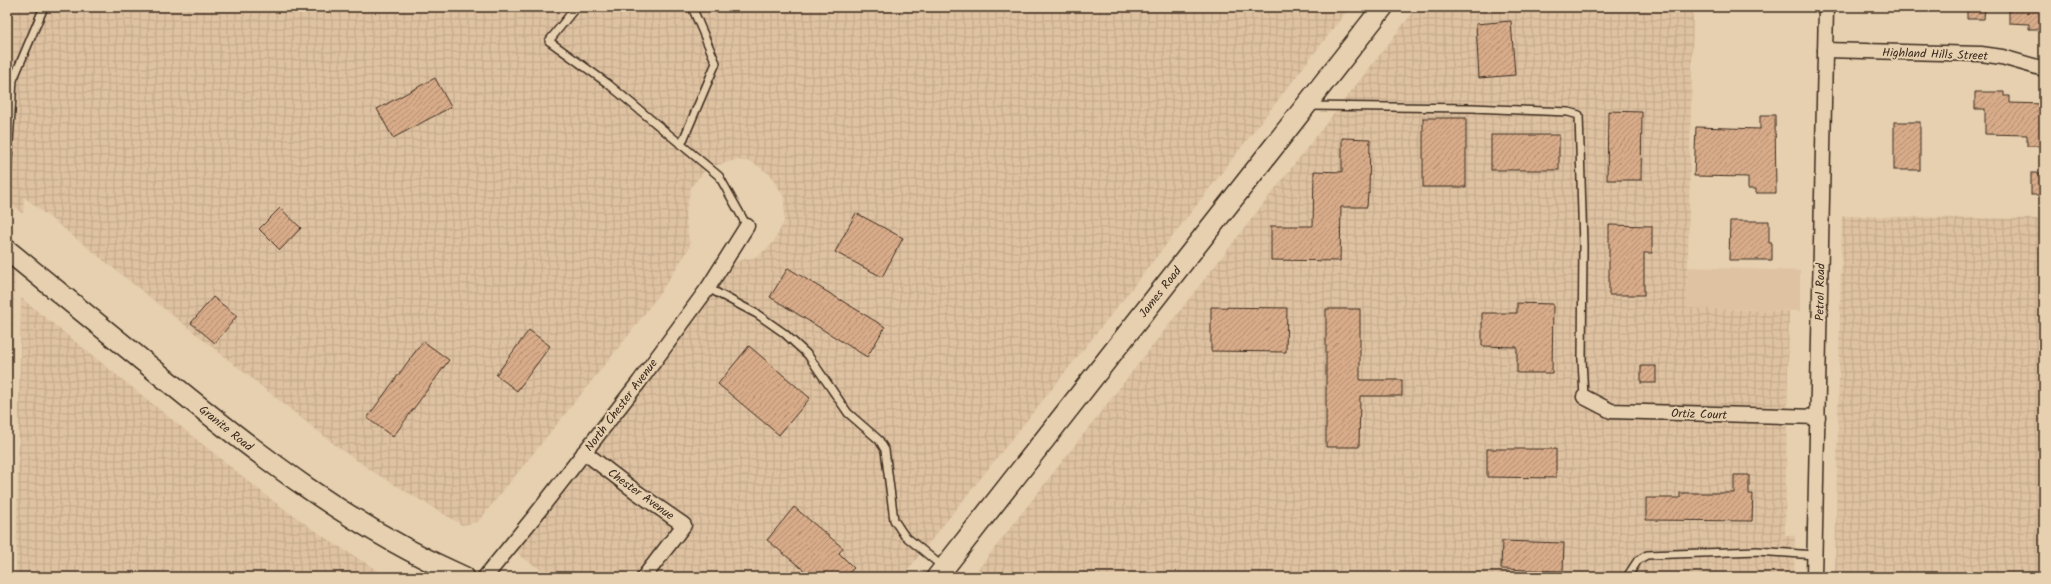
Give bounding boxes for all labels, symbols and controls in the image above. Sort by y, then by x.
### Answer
street label: Highland Hills Street [1882,43,1989,66]
street label: James Road [1134,262,1187,322]
street label: Petrol Road [1810,262,1831,321]
street label: North Chester Avenue [580,355,663,456]
street label: Granite Road [194,401,258,457]
street label: Ortiz Court [1671,404,1728,425]
street label: Chester Avenue [603,464,678,525]

